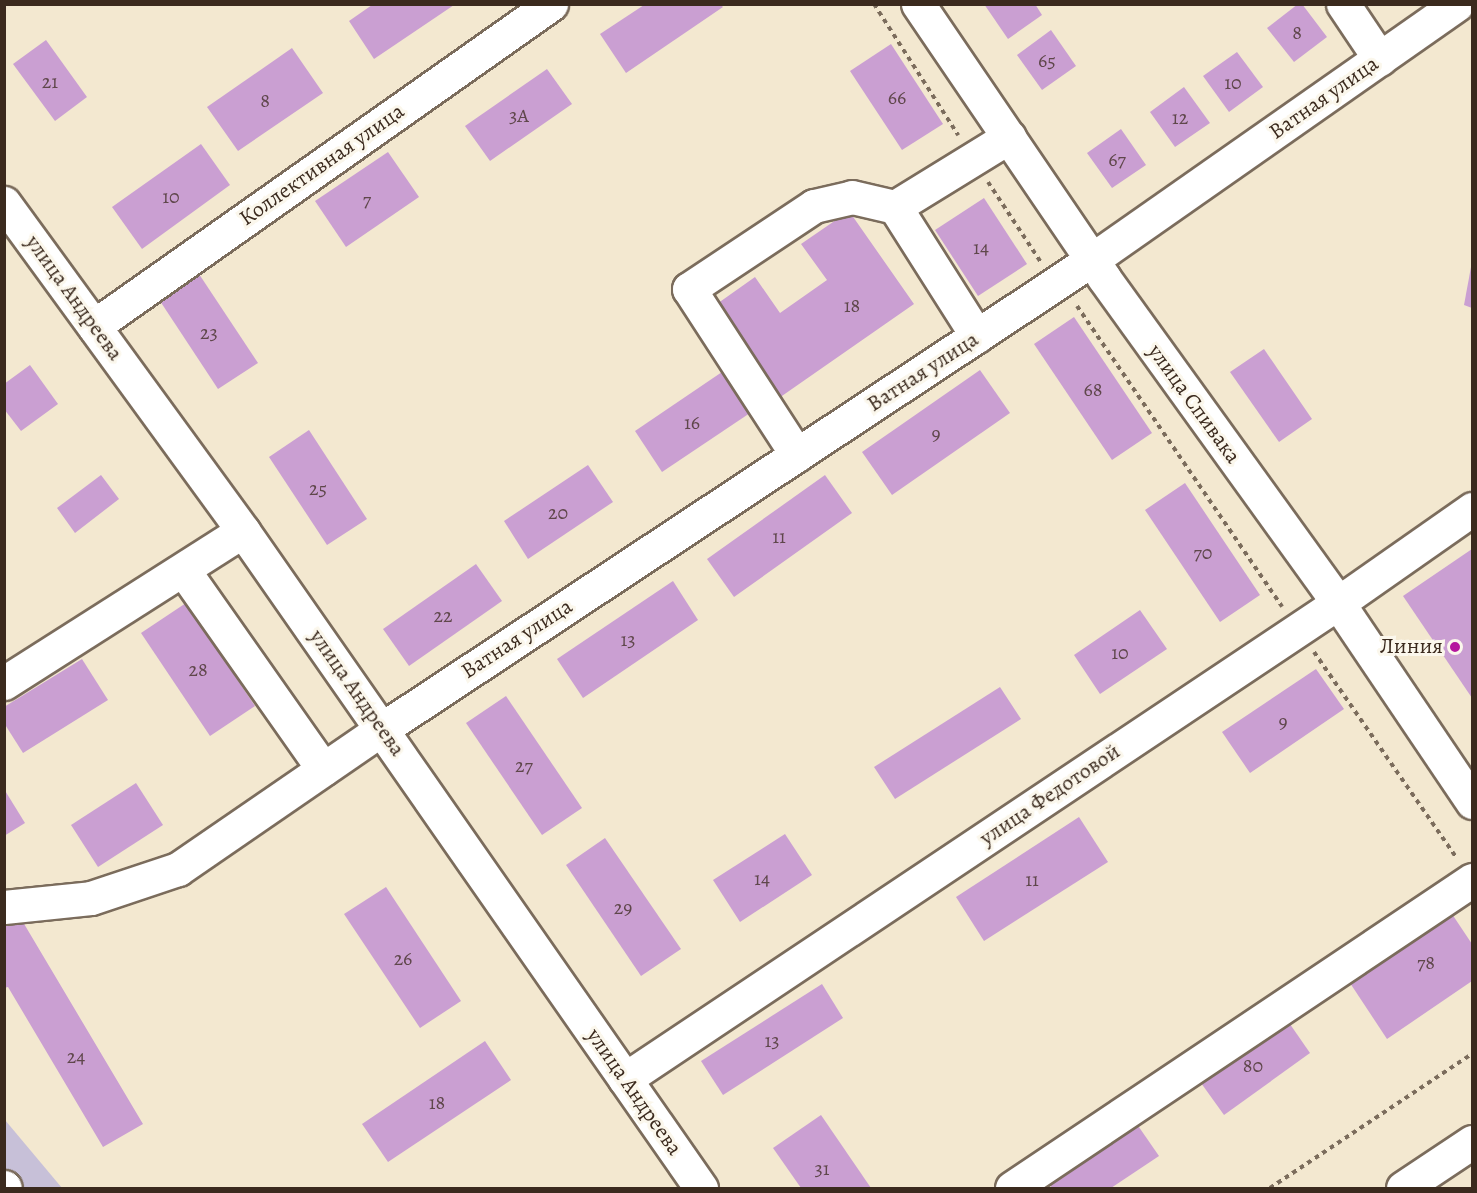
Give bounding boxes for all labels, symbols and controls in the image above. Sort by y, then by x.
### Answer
house number: 8 [1292,20,1302,44]
house number: 65 [1038,48,1056,72]
street label: Ватная улица [1264,51,1384,145]
house number: 21 [42,69,58,93]
house number: 10 [1224,70,1242,94]
house number: 66 [888,85,906,109]
house number: 8 [260,88,270,112]
street label: Коллективная улица [235,98,409,232]
house number: 3А [509,103,529,127]
house number: 12 [1172,105,1188,129]
house number: 67 [1108,147,1126,171]
house number: 10 [162,184,180,208]
house number: 7 [363,187,371,211]
street label: улица Андреева [20,230,128,366]
house number: 14 [973,235,989,259]
house number: 18 [844,293,860,317]
house number: 23 [200,320,218,344]
street label: Ватная улица [862,326,984,418]
street label: улица Спивака [1142,339,1246,469]
house number: 68 [1084,377,1102,401]
house number: 16 [684,410,700,434]
house number: 9 [931,421,941,445]
house number: 25 [309,476,327,500]
house number: 20 [548,500,568,524]
house number: 11 [772,524,786,548]
house number: 70 [1193,540,1213,564]
street label: Ватная улица [456,593,578,685]
house number: 22 [434,603,452,627]
street label: улица Андреева [304,624,410,762]
house number: 13 [620,627,636,651]
place label: Линия [1380,634,1443,660]
house number: 10 [1111,640,1129,664]
marker: Линия [1448,640,1462,654]
house number: 28 [188,657,208,681]
house number: 9 [1278,709,1288,733]
street label: улица Федотовой [975,738,1125,852]
house number: 27 [515,753,533,777]
house number: 14 [754,866,770,890]
house number: 11 [1025,867,1039,891]
house number: 29 [614,895,632,919]
house number: 26 [394,946,412,970]
house number: 78 [1417,950,1435,974]
street label: улица Андреева [581,1023,687,1161]
house number: 13 [764,1028,780,1052]
house number: 24 [67,1044,85,1068]
house number: 80 [1243,1053,1263,1077]
house number: 18 [429,1090,445,1114]
house number: 31 [814,1156,830,1180]

